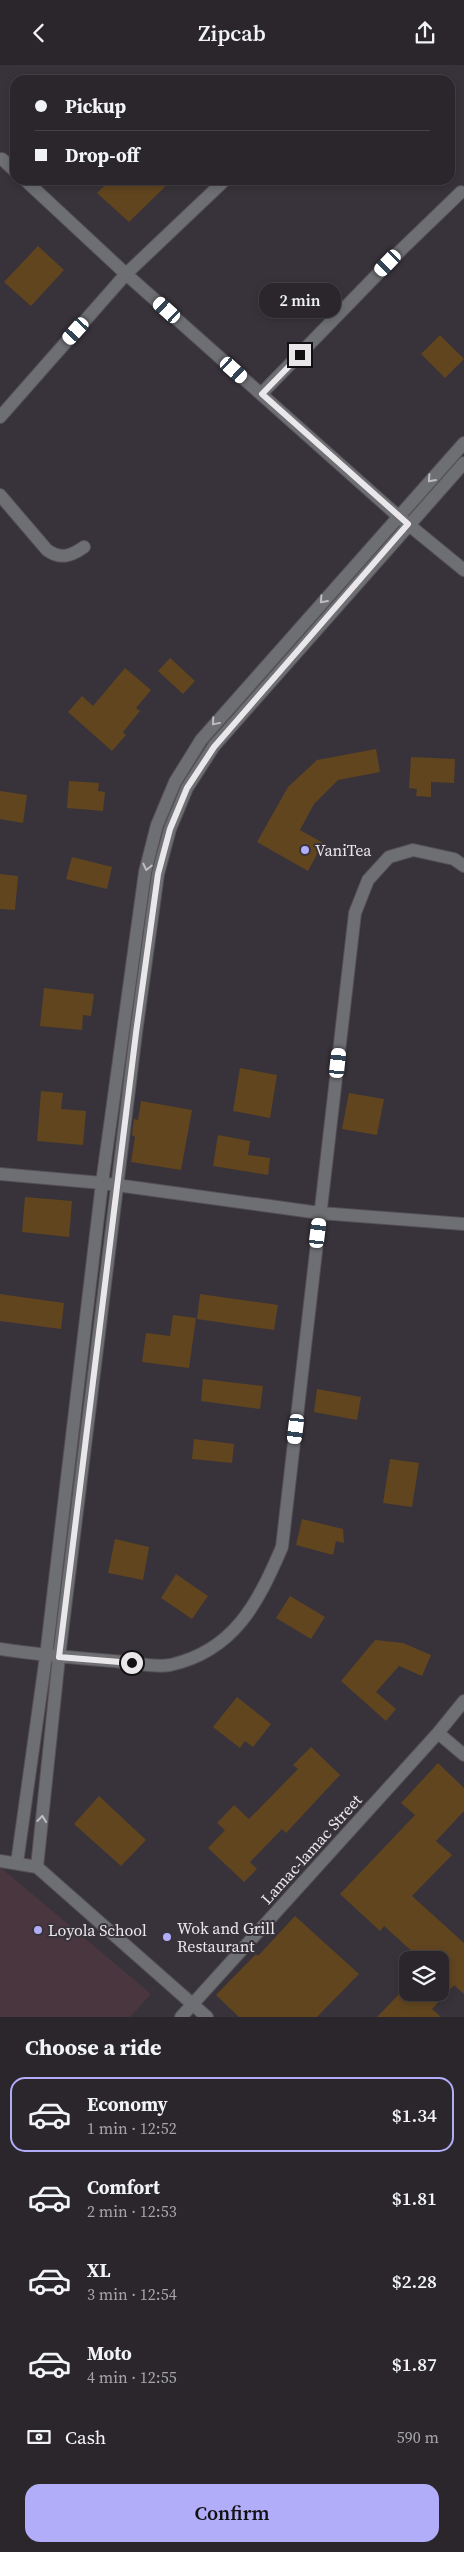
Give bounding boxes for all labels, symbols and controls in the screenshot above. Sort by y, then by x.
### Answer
text: Zipcab [198,18,266,48]
icon: back [25,19,53,47]
icon: share [411,19,439,47]
text: Pickup [65,93,126,119]
text: Drop-off [65,142,139,168]
car [372,247,403,279]
callout: 2 min [259,283,341,317]
text: 2 min [279,289,321,311]
car [150,294,183,326]
car [60,315,91,347]
route end [289,344,311,366]
car [217,354,250,386]
one-way arrow [428,474,437,483]
one-way arrow [320,595,329,604]
one-way arrow [213,716,221,725]
place label: VaniTea [315,839,372,861]
marker: VaniTea [299,844,311,856]
one-way arrow [142,863,152,872]
car [328,1047,347,1079]
car [308,1217,327,1249]
car [286,1413,305,1445]
route start [121,1652,143,1674]
street label: Lamac-lamac Street [256,1789,367,1909]
one-way arrow [37,1814,48,1822]
place label: Wok and Grill Restaurant [177,1917,275,1957]
place label: Loyola School [48,1919,147,1941]
marker: Loyola School [32,1924,44,1936]
marker: Wok and Grill Restaurant [161,1931,173,1943]
map controls [399,1951,449,2001]
button: layers [399,1951,449,2001]
text: Choose a ride [25,2032,162,2062]
text: Economy [87,2091,168,2117]
icon: car [27,2092,72,2137]
text: $1.34 [392,2102,437,2128]
text: 1 min · 12:52 [87,2117,177,2139]
text: Comfort [87,2174,160,2200]
icon: car [27,2175,72,2220]
text: $1.81 [392,2185,437,2211]
text: 2 min · 12:53 [87,2200,177,2222]
text: XL [87,2257,110,2283]
icon: car [27,2258,72,2303]
text: $2.28 [392,2268,437,2294]
text: 3 min · 12:54 [87,2283,177,2305]
text: Moto [87,2340,132,2366]
icon: car [27,2341,72,2386]
text: $1.87 [392,2351,437,2377]
text: 4 min · 12:55 [87,2366,177,2388]
icon: cash [25,2423,53,2451]
text: Cash [65,2424,106,2450]
text: 590 m [397,2426,439,2448]
button: Confirm [25,2484,439,2542]

